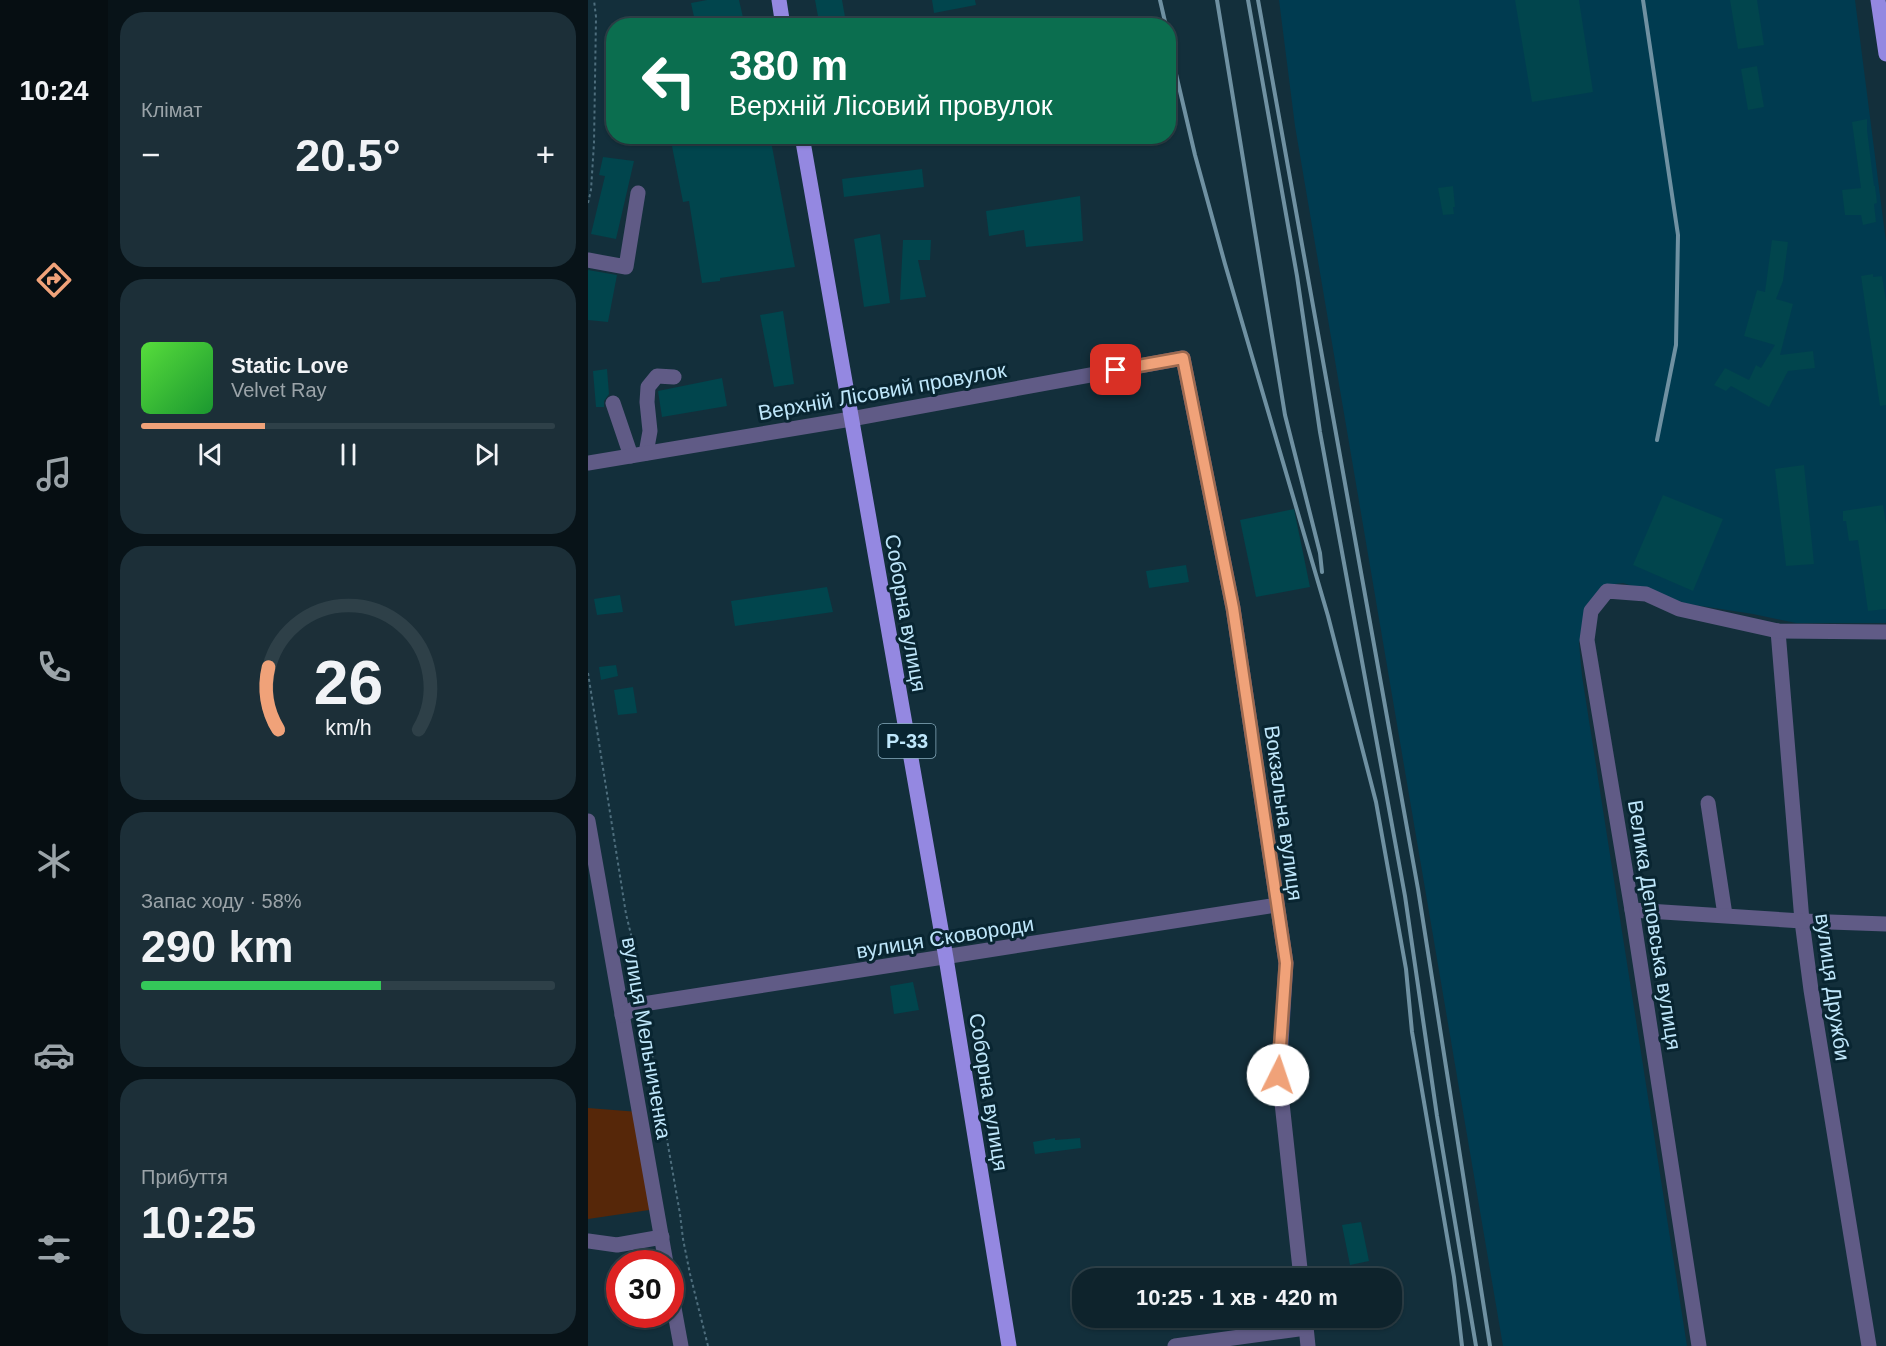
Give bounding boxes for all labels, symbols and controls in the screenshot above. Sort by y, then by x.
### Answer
icon: left [630,42,708,120]
text: 380 m [729,42,848,89]
text: 10:24 [19,76,89,106]
text: Верхній Лісовий провулок [729,91,1052,121]
text: Клімат [141,99,202,121]
text: 20.5° [295,130,401,181]
text: − [141,136,160,173]
text: + [536,136,555,173]
icon: directions [33,259,75,301]
pin [1090,344,1141,395]
text: Static Love [231,353,348,378]
icon: arrive [1099,353,1132,386]
street label: Верхній Лісовий провулок [756,358,1009,424]
text: Velvet Ray [231,379,327,401]
icon: previous [194,438,227,471]
icon: pause [332,438,365,471]
icon: next [470,438,503,471]
icon: music [33,453,75,495]
street label: Соборна вулиця [881,532,931,694]
icon: phone [33,646,75,688]
text: 26 [313,648,383,717]
text: km/h [325,716,371,740]
road number: Р-33 [878,724,936,758]
street label: Вокзальна вулиця [1260,724,1308,902]
street label: Велика Деповська вулиця [1624,798,1686,1052]
icon: climate [33,840,75,882]
text: Запас ходу · 58% [141,890,302,912]
street label: вулиця Сковороди [854,912,1036,962]
street label: вулиця Дружби [1811,912,1855,1062]
text: 290 km [141,921,294,972]
street label: вулиця Мельниченка [618,935,676,1141]
street label: Соборна вулиця [965,1011,1013,1173]
icon: car [33,1034,75,1076]
position arrow [1246,1043,1310,1107]
text: Прибуття [141,1166,228,1188]
text: 10:25 [141,1197,256,1248]
icon: filters [33,1228,75,1270]
speed limit sign: 30 [606,1250,684,1328]
text: 10:25 · 1 хв · 420 m [1136,1285,1338,1310]

